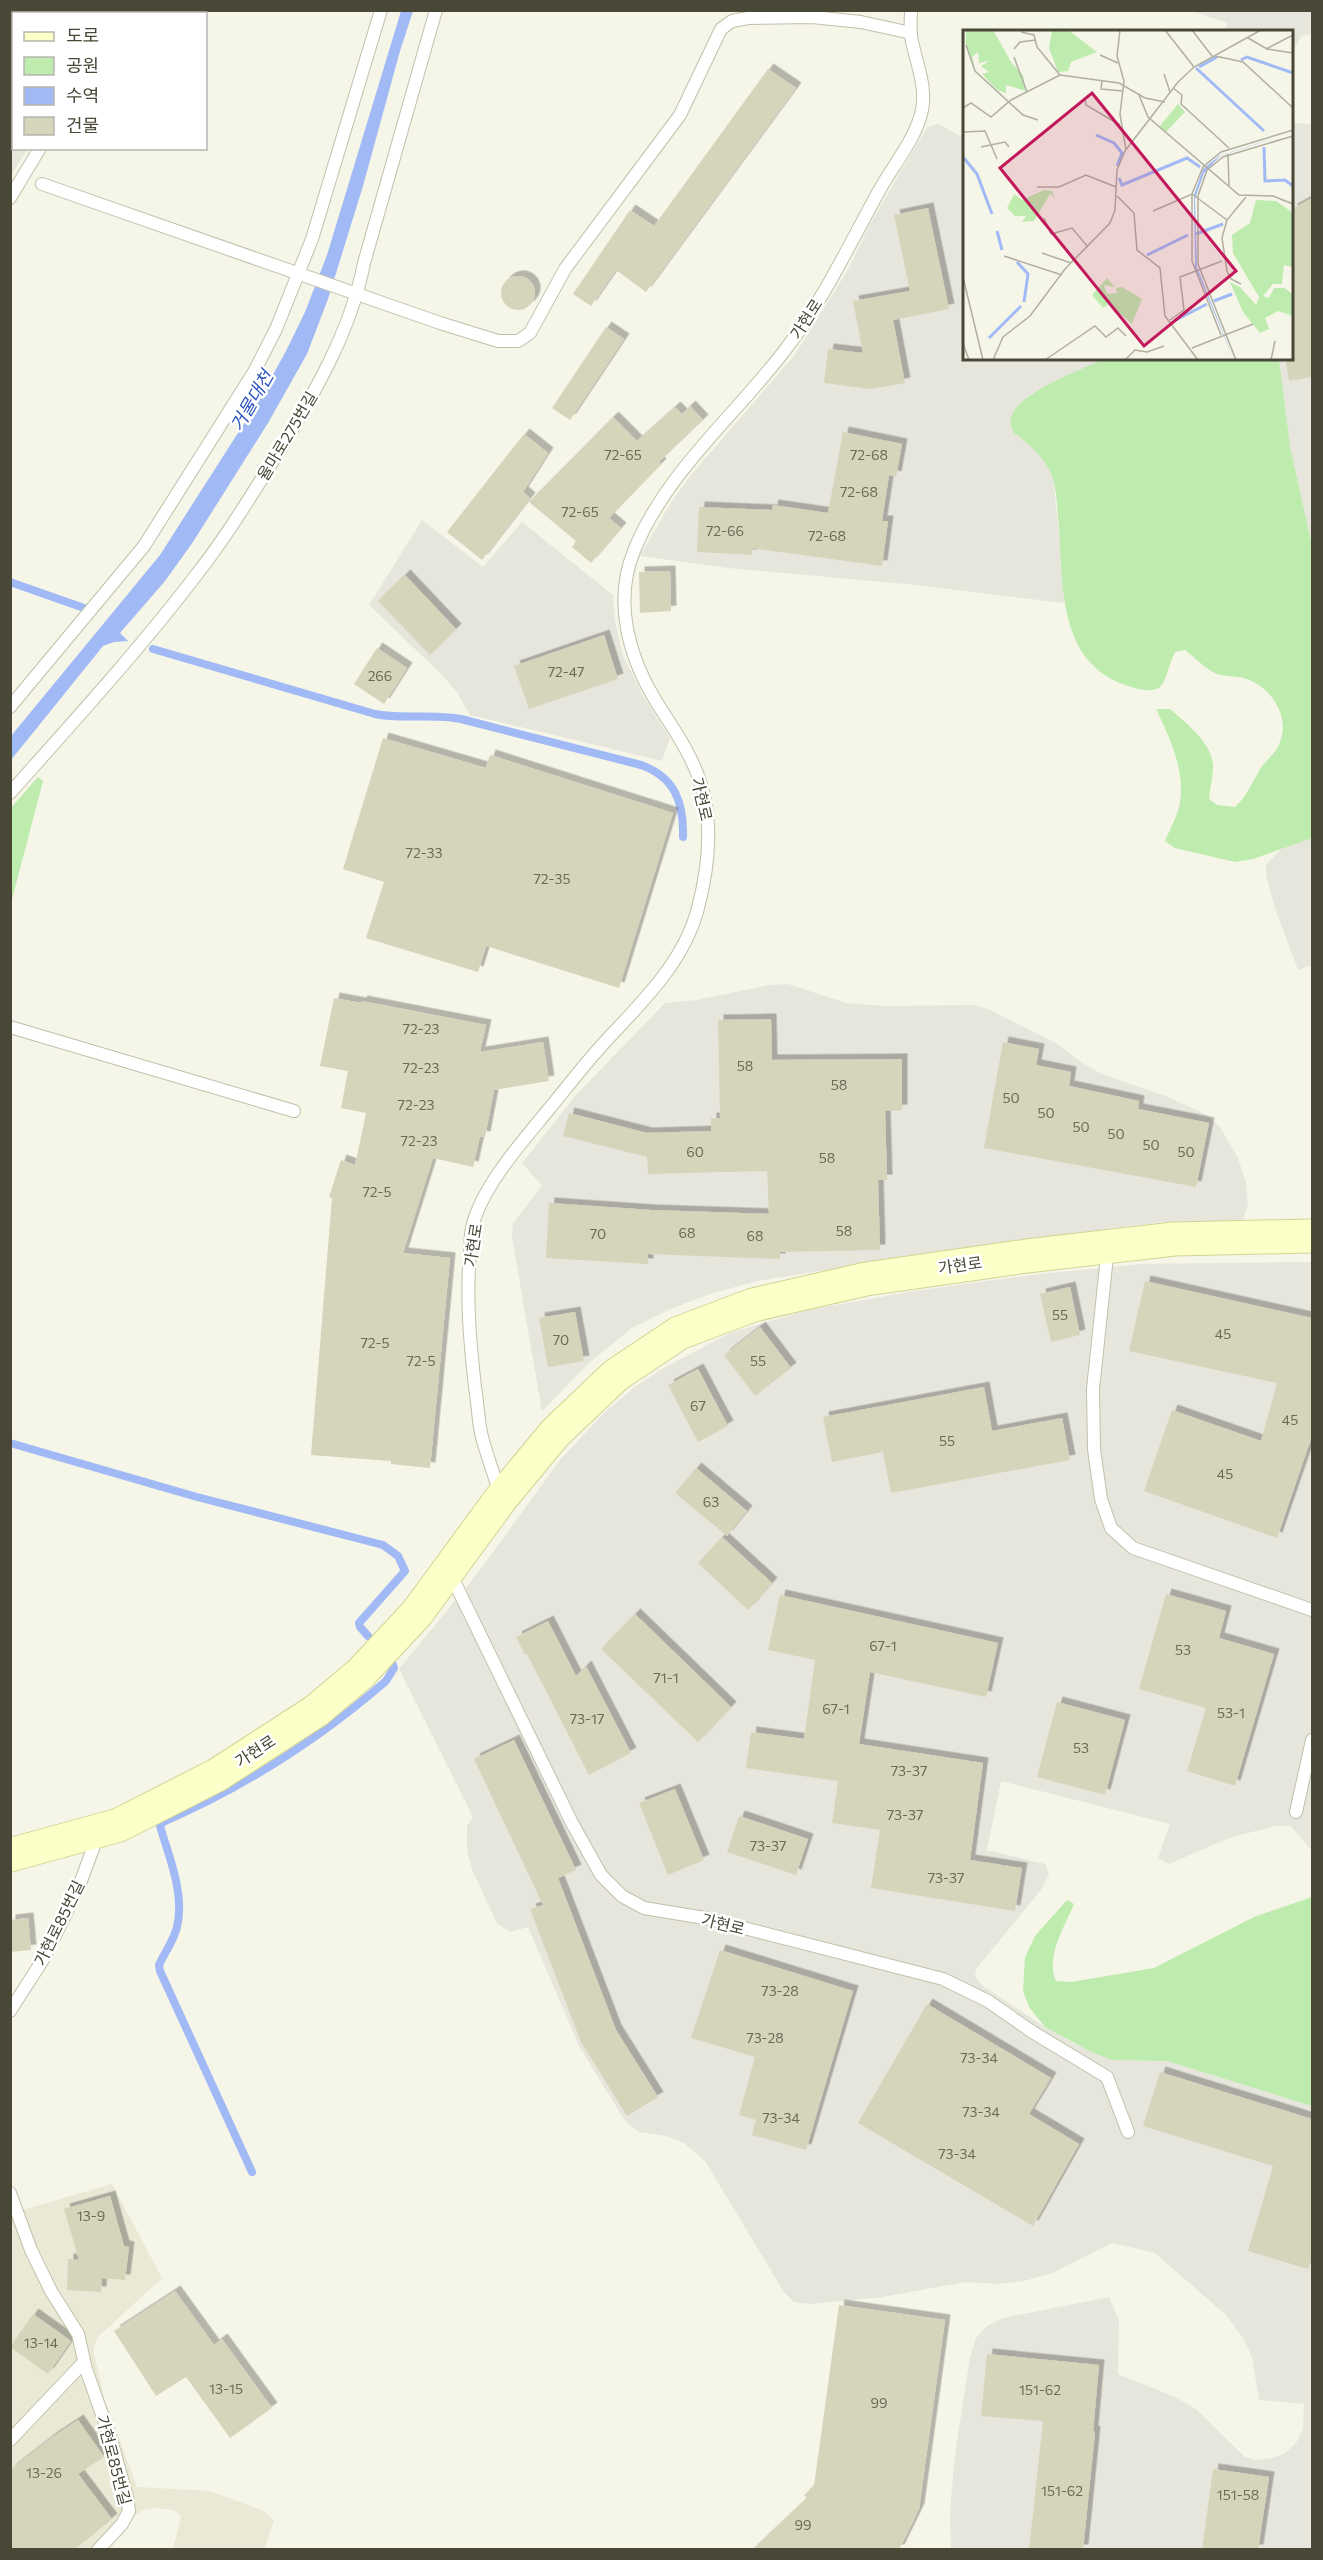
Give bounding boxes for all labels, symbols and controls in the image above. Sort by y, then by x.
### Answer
legend [12,12,207,150]
text: 도로 [66,24,99,46]
inset map [963,30,1293,360]
text: 공원 [66,54,99,76]
text: 수역 [66,84,99,106]
text: 건물 [66,114,99,136]
street label: 가현로 [786,295,826,342]
water label: 거물대천 [225,364,278,435]
street label: 율마로275번길 [253,388,320,484]
house number: 72-65 [604,446,642,463]
house number: 72-68 [850,446,888,463]
house number: 72-68 [840,483,878,500]
house number: 72-65 [561,503,599,520]
house number: 72-66 [706,522,744,539]
house number: 72-68 [808,527,846,544]
house number: 72-47 [548,663,584,680]
house number: 266 [368,667,392,684]
street label: 가현로 [688,775,717,823]
house number: 72-33 [405,844,443,861]
house number: 72-35 [533,870,571,887]
house number: 72-23 [403,1020,439,1037]
house number: 58 [737,1057,753,1074]
house number: 72-23 [403,1059,439,1076]
house number: 58 [831,1076,847,1093]
house number: 50 [1002,1089,1020,1106]
house number: 72-23 [398,1096,434,1113]
house number: 50 [1037,1104,1055,1121]
house number: 50 [1072,1118,1090,1135]
house number: 50 [1107,1125,1125,1142]
house number: 72-23 [401,1132,437,1149]
house number: 50 [1142,1136,1160,1153]
house number: 60 [686,1143,704,1160]
house number: 50 [1177,1143,1195,1160]
house number: 58 [819,1149,835,1166]
house number: 72-5 [362,1183,392,1200]
street label: 가현로 [460,1221,485,1268]
house number: 58 [836,1222,852,1239]
house number: 68 [679,1224,696,1241]
house number: 70 [590,1225,606,1242]
house number: 68 [747,1227,764,1244]
street label: 가현로 [937,1252,983,1277]
house number: 55 [1052,1306,1068,1323]
house number: 45 [1215,1325,1231,1342]
house number: 70 [553,1331,569,1348]
house number: 72-5 [360,1334,390,1351]
house number: 72-5 [406,1352,436,1369]
house number: 55 [750,1352,766,1369]
house number: 67 [690,1397,706,1414]
house number: 45 [1282,1411,1298,1428]
house number: 55 [939,1432,955,1449]
house number: 45 [1217,1465,1233,1482]
house number: 63 [703,1493,719,1510]
house number: 67-1 [869,1637,897,1654]
house number: 53 [1175,1641,1191,1658]
house number: 71-1 [653,1669,679,1686]
house number: 67-1 [822,1700,850,1717]
house number: 53-1 [1217,1704,1245,1721]
house number: 73-17 [570,1710,604,1727]
street label: 가현로 [231,1730,279,1771]
house number: 53 [1073,1739,1089,1756]
house number: 73-37 [891,1762,927,1779]
house number: 73-37 [887,1806,923,1823]
house number: 73-37 [750,1837,786,1854]
house number: 73-37 [928,1869,964,1886]
street label: 가현로85번길 [30,1877,87,1969]
street label: 가현로 [699,1909,747,1938]
house number: 73-28 [761,1982,799,1999]
house number: 73-28 [746,2029,784,2046]
house number: 73-34 [960,2049,998,2066]
house number: 73-34 [962,2103,1000,2120]
house number: 73-34 [762,2109,800,2126]
house number: 73-34 [938,2145,976,2162]
house number: 13-9 [77,2207,105,2224]
house number: 13-14 [24,2334,59,2351]
house number: 13-15 [209,2380,243,2397]
house number: 151-62 [1019,2381,1061,2398]
house number: 99 [871,2394,888,2411]
street label: 가현로85번길 [93,2413,136,2507]
house number: 13-26 [26,2464,62,2481]
house number: 151-62 [1041,2482,1083,2499]
house number: 151-58 [1217,2486,1259,2503]
house number: 99 [795,2516,812,2533]

